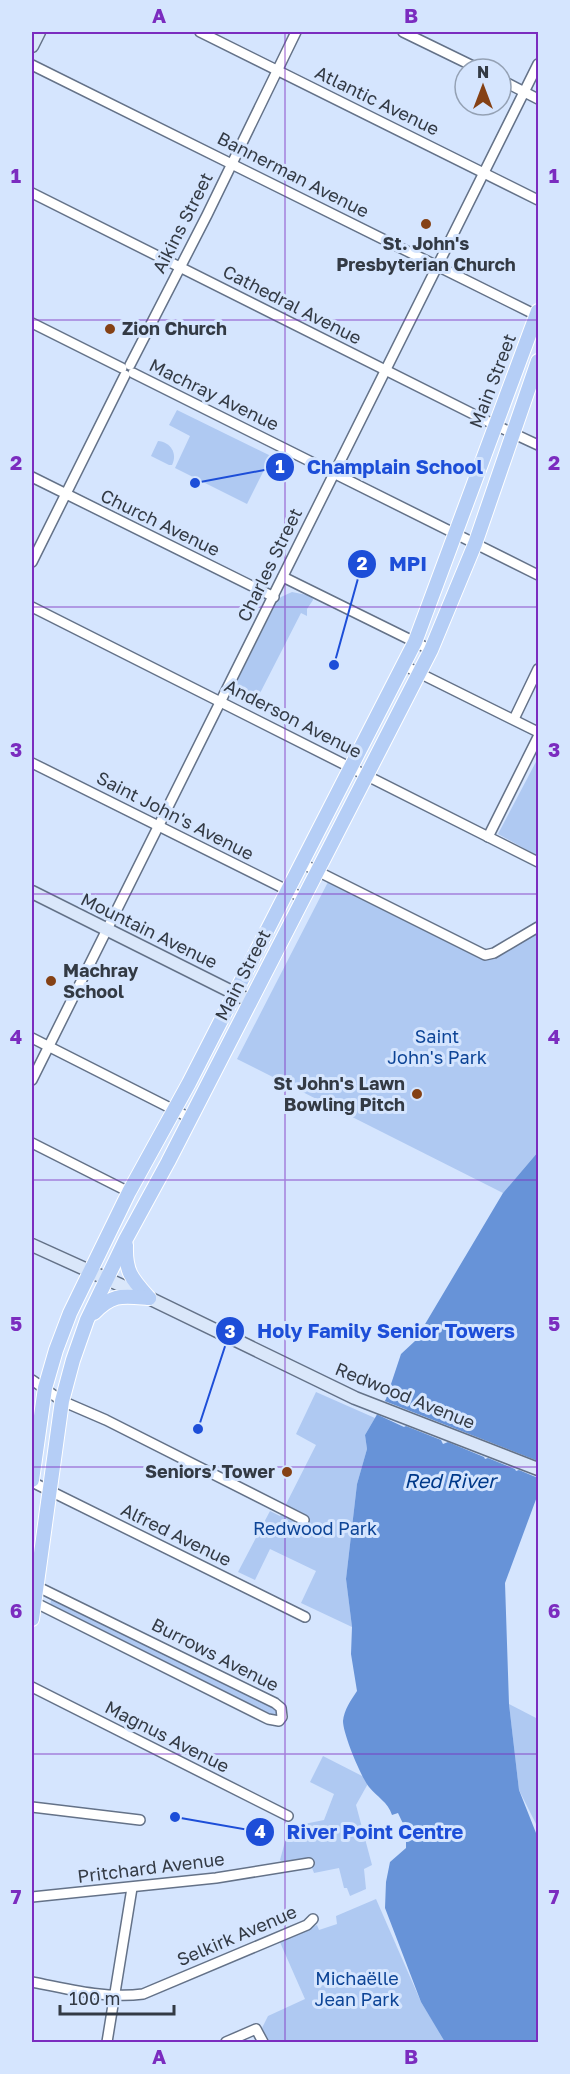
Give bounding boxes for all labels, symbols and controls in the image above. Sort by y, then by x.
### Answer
text: A [152,3,166,27]
text: B [404,3,418,27]
north arrow [453,57,513,117]
street label: Atlantic Avenue [312,61,443,140]
text: N [477,62,489,82]
street label: Bannerman Avenue [214,126,373,222]
text: 1 [11,163,21,187]
text: 1 [549,163,559,187]
street label: Aikins Street [147,168,217,277]
marker: St. John's Presbyterian Church [419,217,433,231]
place label: St. John's Presbyterian Church [336,232,516,275]
street label: Cathedral Avenue [219,260,366,349]
place label: Zion Church [122,317,227,339]
marker: Zion Church [103,322,117,336]
street label: Main Street [464,330,520,431]
street label: Machray Avenue [146,353,283,435]
callout: Champlain School [265,448,495,486]
text: 2 [10,450,22,474]
text: 2 [548,450,560,474]
text: Champlain School [307,454,483,478]
text: 1 [275,455,285,477]
street label: Church Avenue [97,484,224,560]
street label: Charles Street [232,504,306,625]
callout: MPI [347,545,439,583]
text: MPI [389,551,427,575]
text: 2 [357,552,368,574]
street label: Anderson Avenue [221,674,366,762]
text: 3 [10,737,22,761]
text: 3 [548,737,560,761]
street label: Saint John's Avenue [93,766,258,864]
street label: Mountain Avenue [77,887,221,973]
street label: Main Street [210,925,274,1024]
place label: Machray School [63,959,139,1002]
marker: Machray School [44,974,58,988]
text: 4 [10,1024,22,1048]
text: 4 [548,1024,560,1048]
park label: Saint John's Park [387,1025,487,1068]
place label: St John's Lawn Bowling Pitch [273,1072,405,1115]
marker: St John's Lawn Bowling Pitch [410,1087,424,1101]
text: 5 [10,1311,22,1335]
text: 5 [548,1311,560,1335]
callout: Holy Family Senior Towers [215,1312,528,1350]
text: Holy Family Senior Towers [257,1318,515,1342]
text: 3 [225,1320,236,1342]
street label: Redwood Avenue [332,1357,478,1433]
place label: Seniors’ Tower [145,1460,275,1482]
marker: Seniors’ Tower [280,1465,294,1479]
water label: Red River [404,1468,499,1492]
street label: Alfred Avenue [118,1498,235,1570]
park label: Redwood Park [253,1517,377,1539]
text: 6 [10,1598,22,1622]
text: 6 [548,1598,560,1622]
street label: Burrows Avenue [148,1613,283,1696]
street label: Magnus Avenue [102,1695,233,1777]
callout: River Point Centre [245,1813,476,1851]
text: River Point Centre [287,1819,464,1843]
text: 4 [254,1820,266,1842]
street label: Pritchard Avenue [76,1847,226,1887]
text: 7 [11,1884,22,1908]
text: 7 [549,1884,560,1908]
street label: Selkirk Avenue [173,1900,300,1970]
park label: Michaëlle Jean Park [314,1967,400,2010]
scale bar [60,1978,174,2016]
text: 100 m [69,1987,120,2009]
text: A [152,2044,166,2068]
text: B [404,2044,418,2068]

